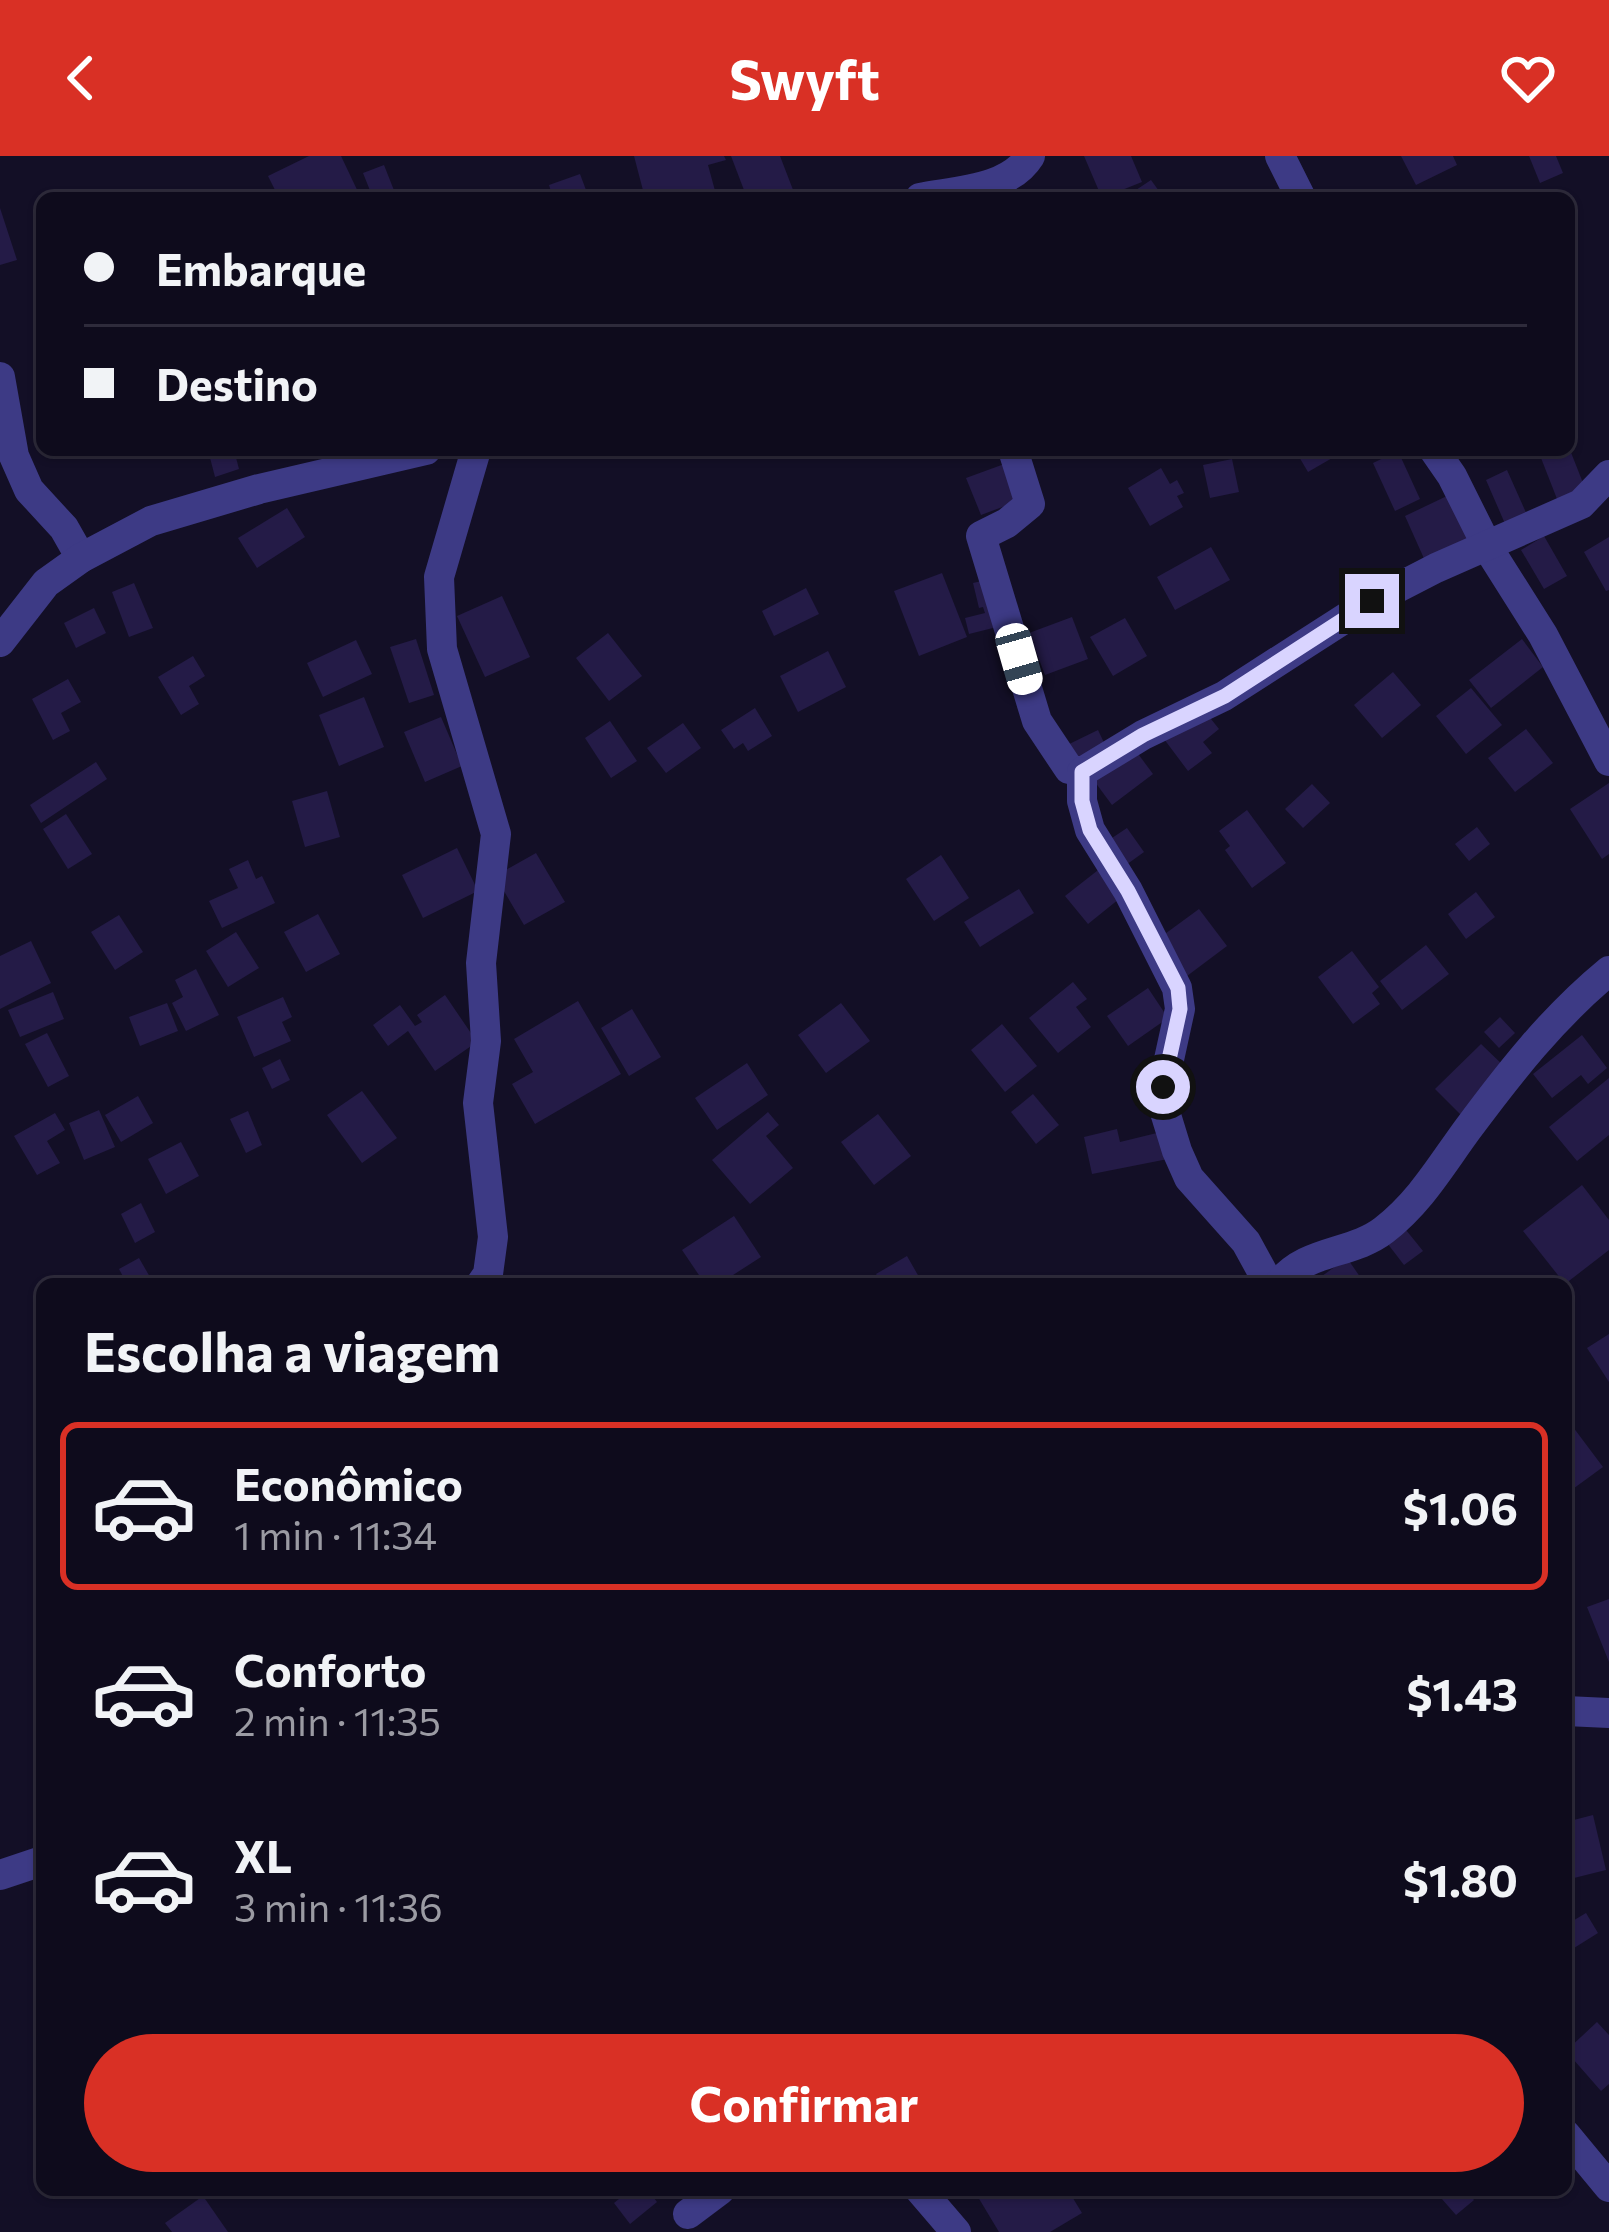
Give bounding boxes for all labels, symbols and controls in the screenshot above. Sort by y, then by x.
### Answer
icon: back [48,45,114,111]
text: Swyft [729,45,880,111]
icon: heart [1495,45,1561,111]
text: Embarque [156,240,366,295]
text: Destino [156,355,318,410]
route end [1345,574,1399,628]
car [992,619,1046,699]
route start [1136,1060,1190,1114]
text: Escolha a viagem [84,1317,500,1383]
icon: car [90,1452,198,1560]
text: Econômico [234,1455,463,1510]
text: $1.06 [1403,1479,1518,1534]
text: 1 min · 11:34 [234,1510,437,1558]
icon: car [90,1638,198,1746]
text: Conforto [234,1641,427,1696]
text: $1.43 [1406,1665,1518,1720]
text: 2 min · 11:35 [234,1696,441,1744]
icon: car [90,1824,198,1932]
text: XL [234,1827,292,1882]
text: $1.80 [1403,1851,1518,1906]
text: 3 min · 11:36 [234,1882,443,1930]
button: Confirmar [84,2034,1524,2172]

